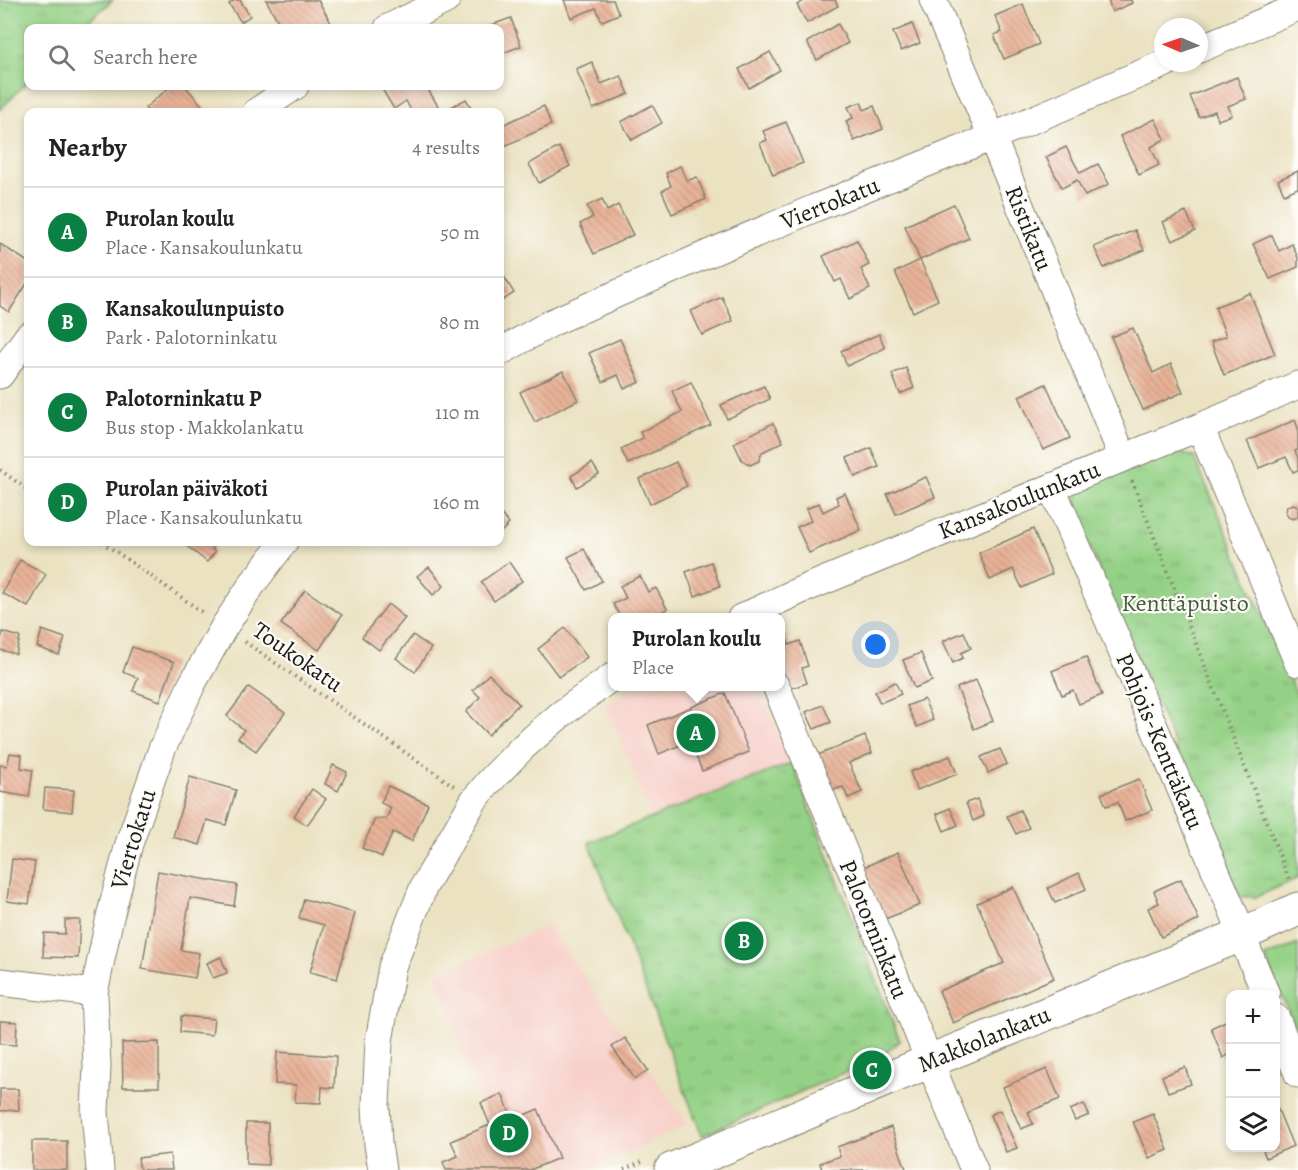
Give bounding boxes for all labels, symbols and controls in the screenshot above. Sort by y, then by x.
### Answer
north arrow [1154,18,1208,72]
search box [24,24,504,90]
icon: search [45,41,78,74]
text: Search here [93,42,198,72]
text: Nearby [48,130,127,165]
text: 4 results [412,134,480,161]
street label: Viertokatu [775,169,884,238]
street label: Ristikatu [997,181,1061,275]
text: Purolan koulu [105,204,235,234]
text: A [61,219,74,246]
text: 50 m [440,219,480,246]
text: Place · Kansakoulunkatu [105,234,303,261]
text: Kansakoulunpuisto [105,294,284,324]
text: B [61,309,74,336]
text: 80 m [439,309,480,336]
text: Park · Palotorninkatu [105,324,277,351]
text: Palotorninkatu P [105,384,261,414]
text: C [61,399,74,426]
text: 110 m [435,399,480,426]
text: Bus stop · Makkolankatu [105,414,304,441]
street label: Kansakoulunkatu [933,453,1105,547]
text: Purolan päiväkoti [105,474,268,504]
text: D [61,489,74,516]
text: 160 m [433,489,480,516]
text: Place · Kansakoulunkatu [105,504,303,531]
park label: Kenttäpuisto [1121,587,1249,619]
popup [608,613,785,691]
street label: Toukokatu [246,614,350,700]
text: Purolan koulu [632,624,761,654]
your location [861,630,890,659]
street label: Pohjois-Kenttäkatu [1108,648,1212,834]
text: Place [632,654,674,681]
pin: A [676,710,716,756]
street label: Viertokatu [102,785,163,894]
street label: Palotorninkatu [832,855,916,1003]
pin: B [724,918,764,964]
map controls [1226,990,1280,1152]
button: + [1226,990,1280,1044]
street label: Makkolankatu [913,998,1055,1080]
button: − [1226,1044,1280,1098]
pin: C [852,1048,892,1092]
button: layers [1226,1098,1280,1152]
pin: D [490,1110,528,1156]

